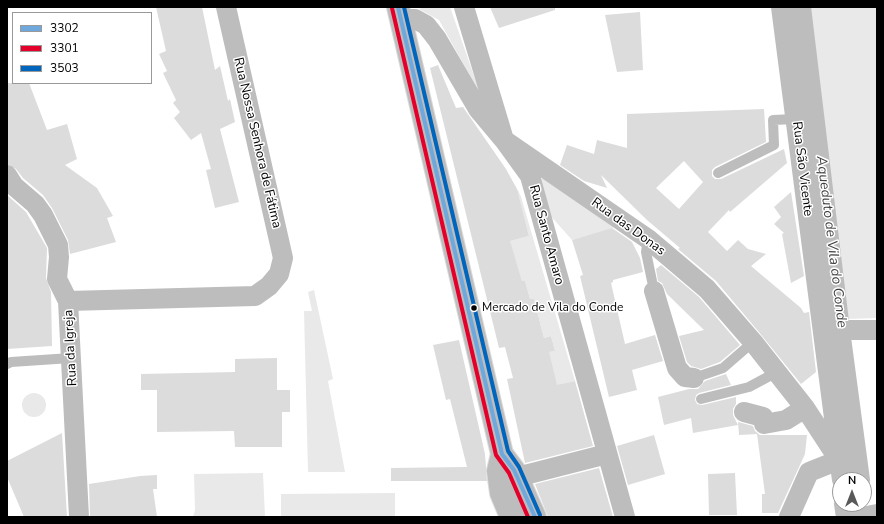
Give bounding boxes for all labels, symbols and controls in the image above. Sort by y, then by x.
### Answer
legend [12,12,152,84]
text: 3302 [50,20,79,36]
text: 3301 [50,40,79,56]
street label: Rua Nossa Senhora de Fátima [230,56,284,230]
text: 3503 [50,60,79,76]
street label: Rua São Vicente [788,121,816,217]
water label: Aqueduto de Vila do Conde [812,155,850,329]
street label: Rua Santo Amaro [525,183,567,287]
street label: Rua das Donas [588,195,668,259]
place label: Mercado de Vila do Conde [482,301,623,315]
marker: Mercado de Vila do Conde [469,303,479,313]
street label: Rua da Igreja [61,309,81,387]
north arrow [832,472,872,512]
text: N [848,473,856,488]

